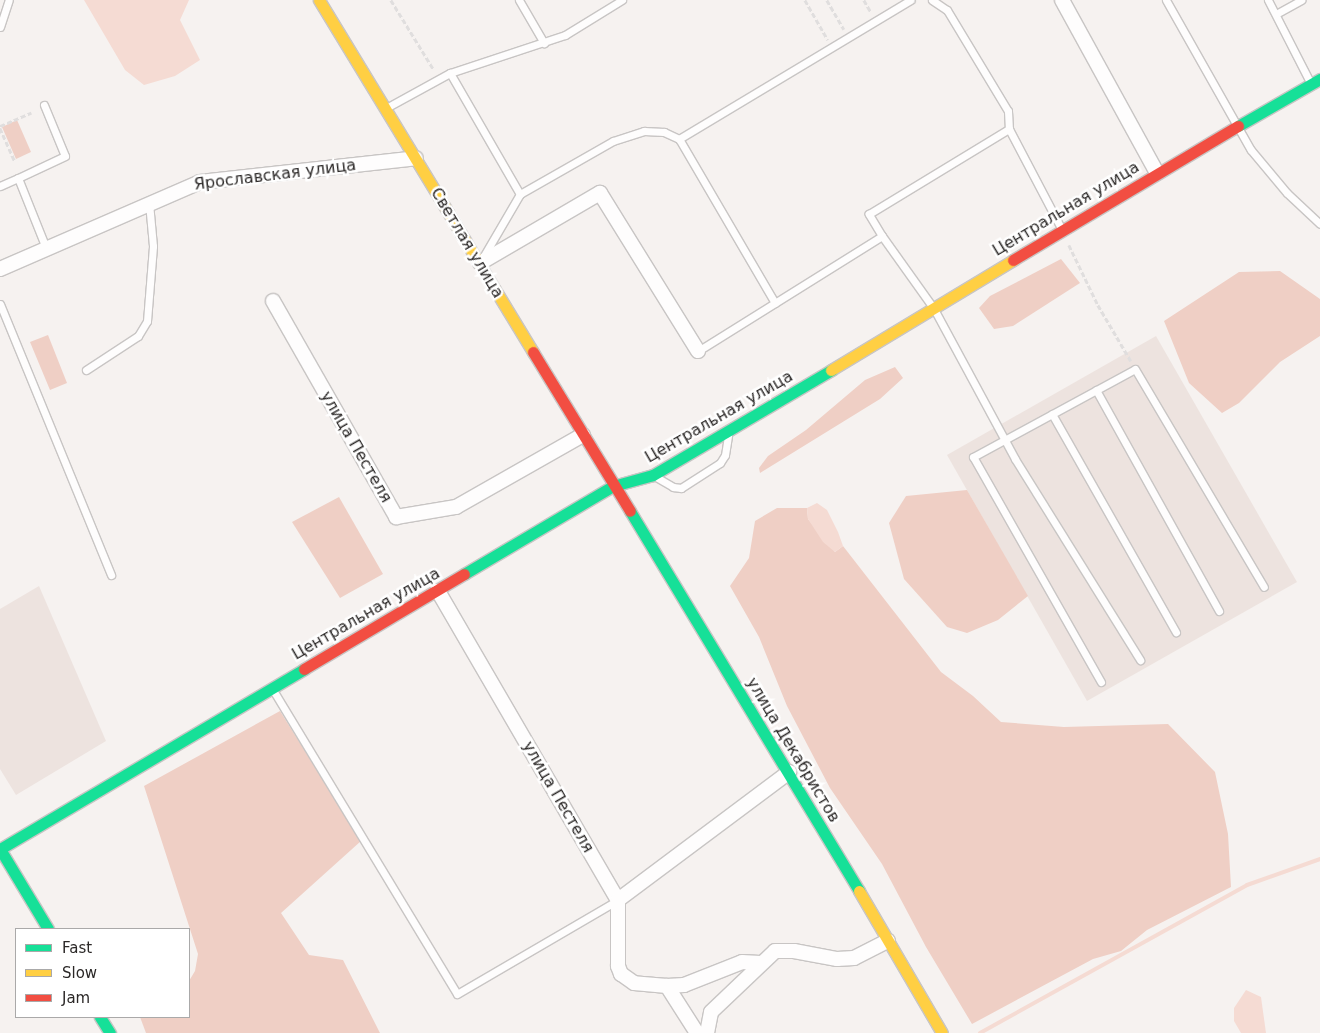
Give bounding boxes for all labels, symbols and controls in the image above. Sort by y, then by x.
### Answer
street label: Ярославская улица [193,156,357,194]
street label: Центральная улица [989,158,1143,260]
street label: Светлая улица [427,184,507,302]
street label: Центральная улица [642,367,796,467]
street label: улица Пестеля [316,388,396,506]
street label: Центральная улица [289,564,443,664]
street label: улица Декабристов [742,674,844,826]
street label: улица Пестеля [518,738,598,856]
legend [15,928,190,1018]
text: Fast [62,939,92,957]
text: Slow [62,964,97,982]
text: Jam [62,989,90,1007]

